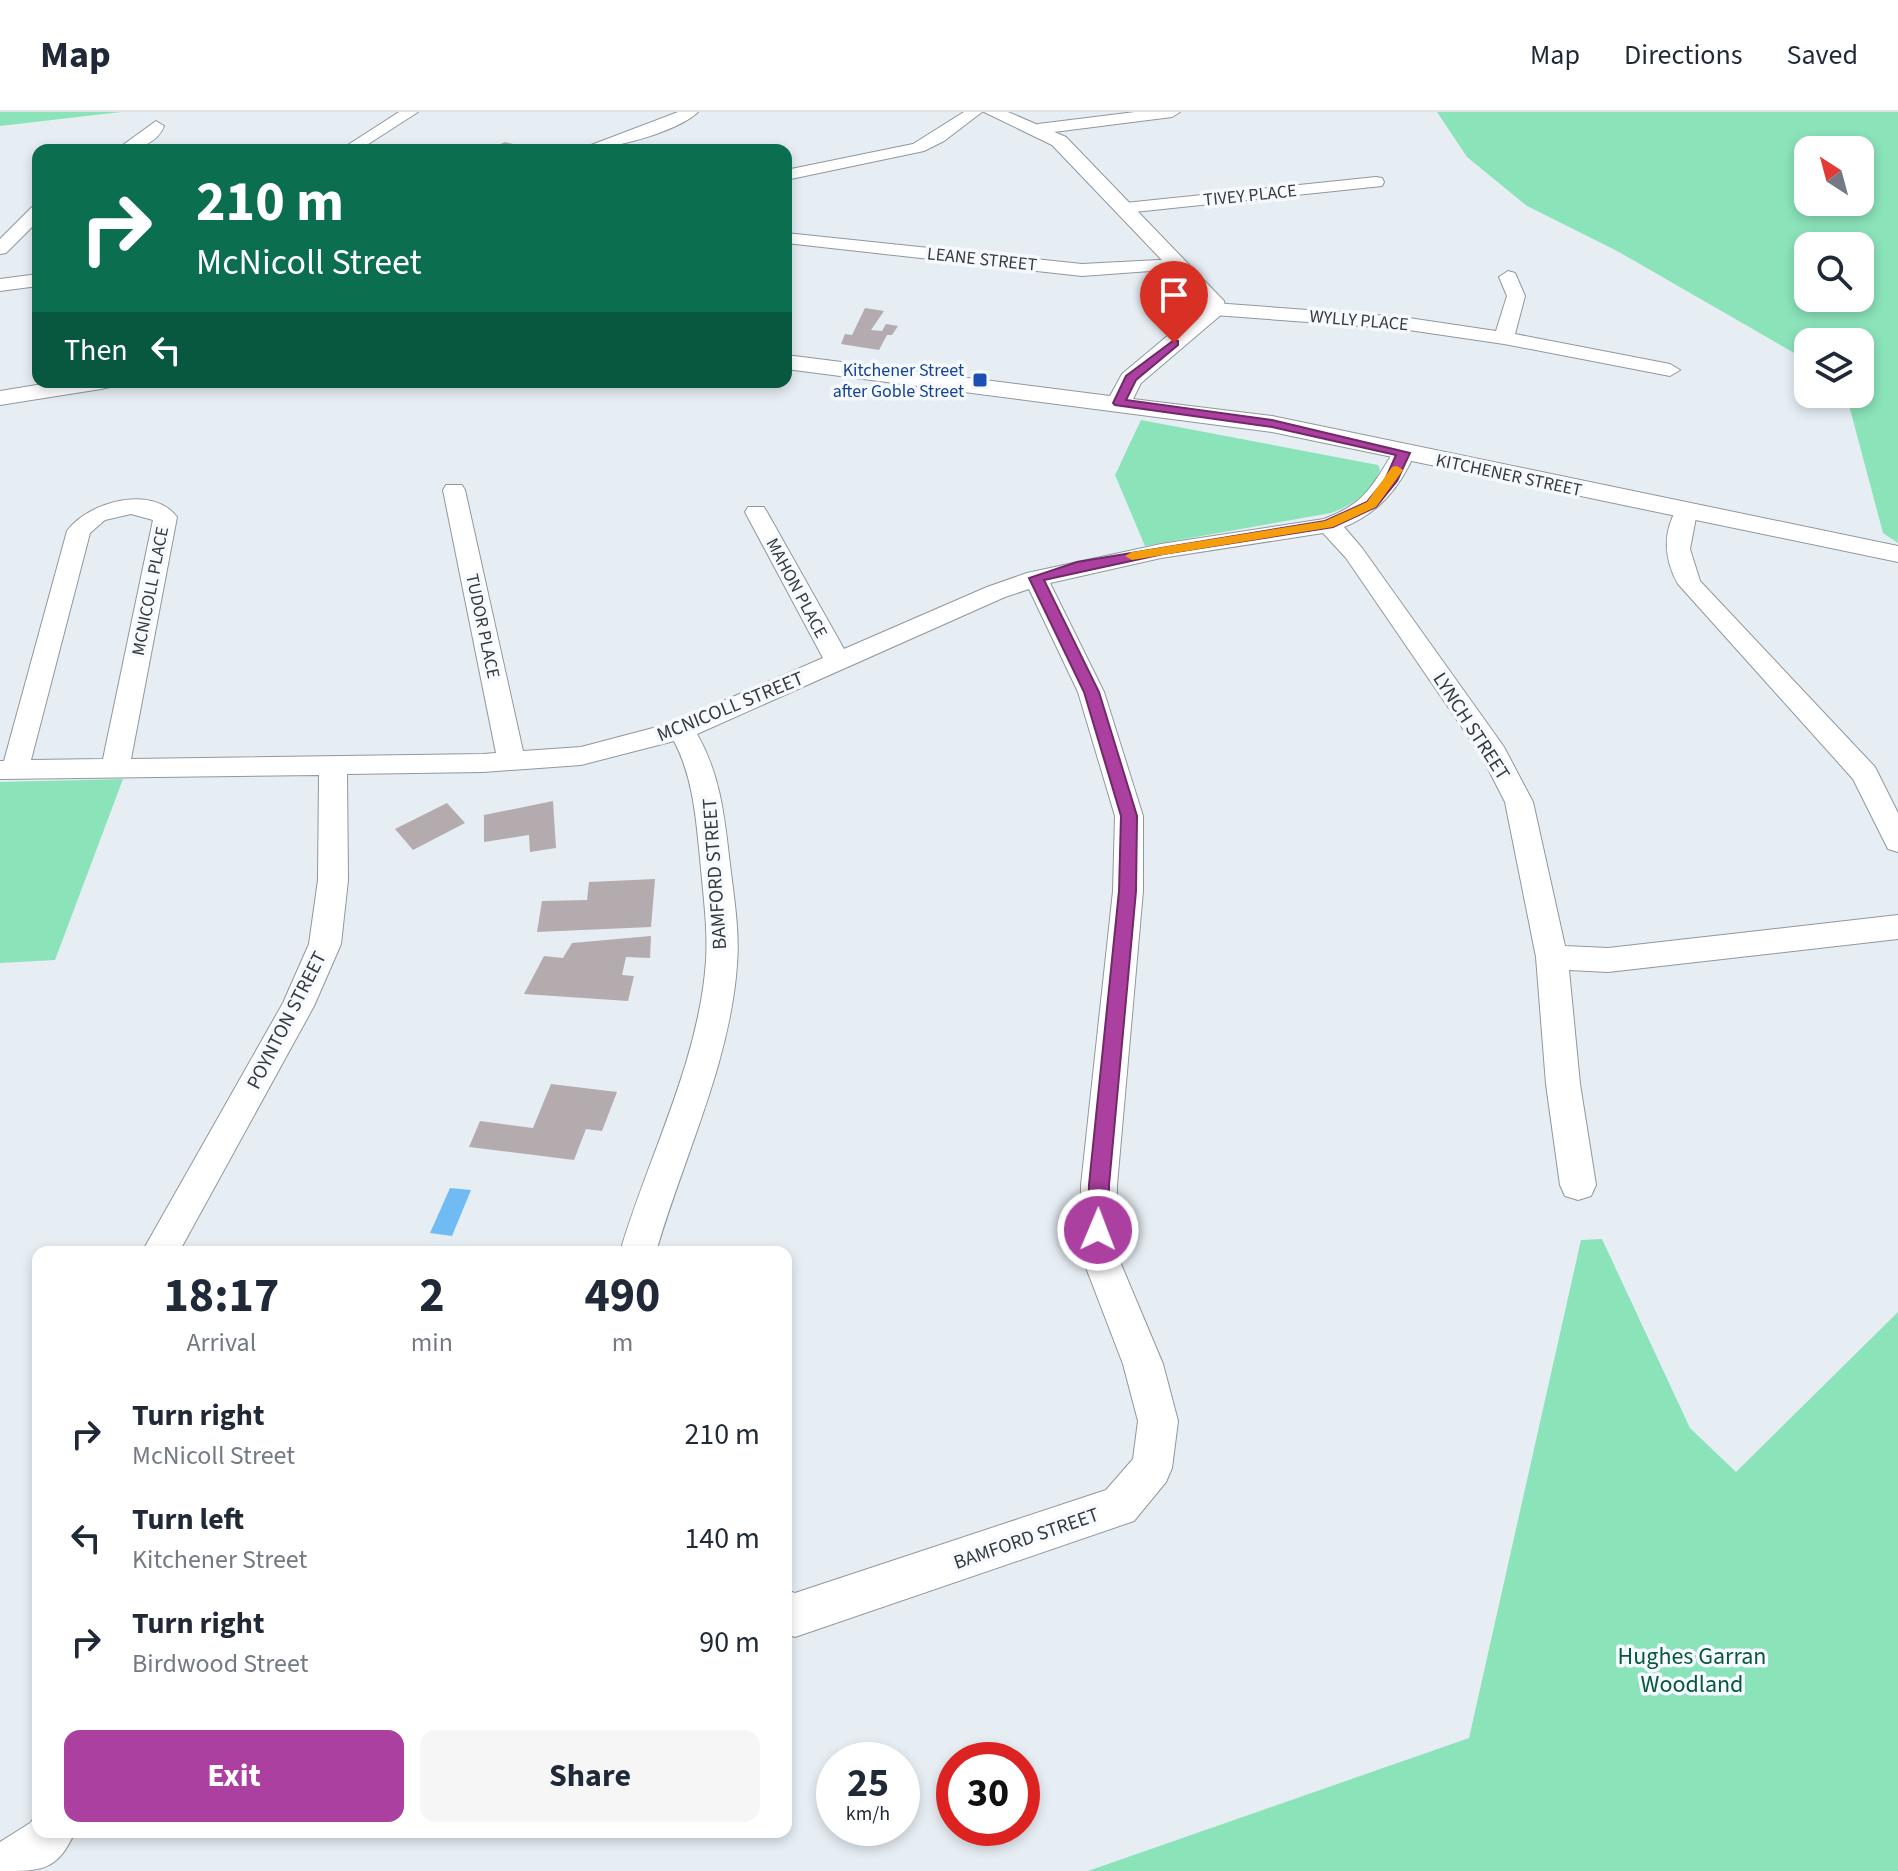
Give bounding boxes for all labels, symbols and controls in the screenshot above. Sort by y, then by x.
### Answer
text: Map [40,28,111,82]
text: Map [1530,35,1580,75]
text: Directions [1624,35,1743,75]
text: Saved [1787,35,1858,75]
north arrow [1794,136,1874,216]
map controls [1794,136,1874,408]
text: 210 m [196,163,344,242]
icon: right [64,176,168,280]
street label: TIVEY PLACE [1202,178,1298,213]
button: search [1794,232,1874,312]
text: McNicoll Street [196,237,422,288]
street label: LEANE STREET [926,241,1039,278]
pin [1140,261,1208,343]
icon: arrive [1152,273,1196,317]
street label: WYLLY PLACE [1308,304,1410,337]
icon: left [144,328,188,372]
button: layers [1794,328,1874,408]
text: Then [64,329,128,372]
place label: Kitchener Street after Goble Street [833,358,964,404]
marker: Kitchener Street after Goble Street [971,371,989,389]
street label: KITCHENER STREET [1434,448,1585,503]
street label: MCNICOLL PLACE [126,524,175,658]
street label: MAHON PLACE [760,534,833,643]
street label: TUDOR PLACE [459,571,506,681]
street label: MCNICOLL STREET [653,665,808,749]
street label: LYNCH STREET [1426,667,1517,786]
street label: BAMFORD STREET [696,797,734,951]
street label: POYNTON STREET [240,946,334,1094]
position arrow [1056,1188,1140,1272]
text: 18:17 [163,1262,279,1330]
text: 2 [419,1262,445,1330]
text: 490 [584,1262,660,1330]
text: Arrival [186,1324,256,1361]
text: min [411,1324,453,1361]
text: m [612,1324,633,1361]
text: Turn right [132,1394,264,1437]
icon: right [64,1412,108,1456]
text: 210 m [684,1413,760,1456]
text: McNicoll Street [132,1437,295,1474]
text: Turn left [132,1498,244,1541]
street label: BAMFORD STREET [950,1501,1103,1577]
icon: left [64,1516,108,1560]
text: 140 m [684,1517,760,1560]
text: Kitchener Street [132,1541,307,1578]
text: Turn right [132,1602,264,1645]
icon: right [64,1620,108,1664]
text: 90 m [699,1621,760,1664]
park label: Hughes Garran Woodland [1618,1639,1766,1702]
text: Birdwood Street [132,1645,308,1682]
button: Exit [64,1730,404,1822]
button: Share [420,1730,760,1822]
speed limit sign: 30 [936,1742,1040,1846]
text: 25 [847,1755,889,1812]
text: km/h [846,1800,890,1828]

